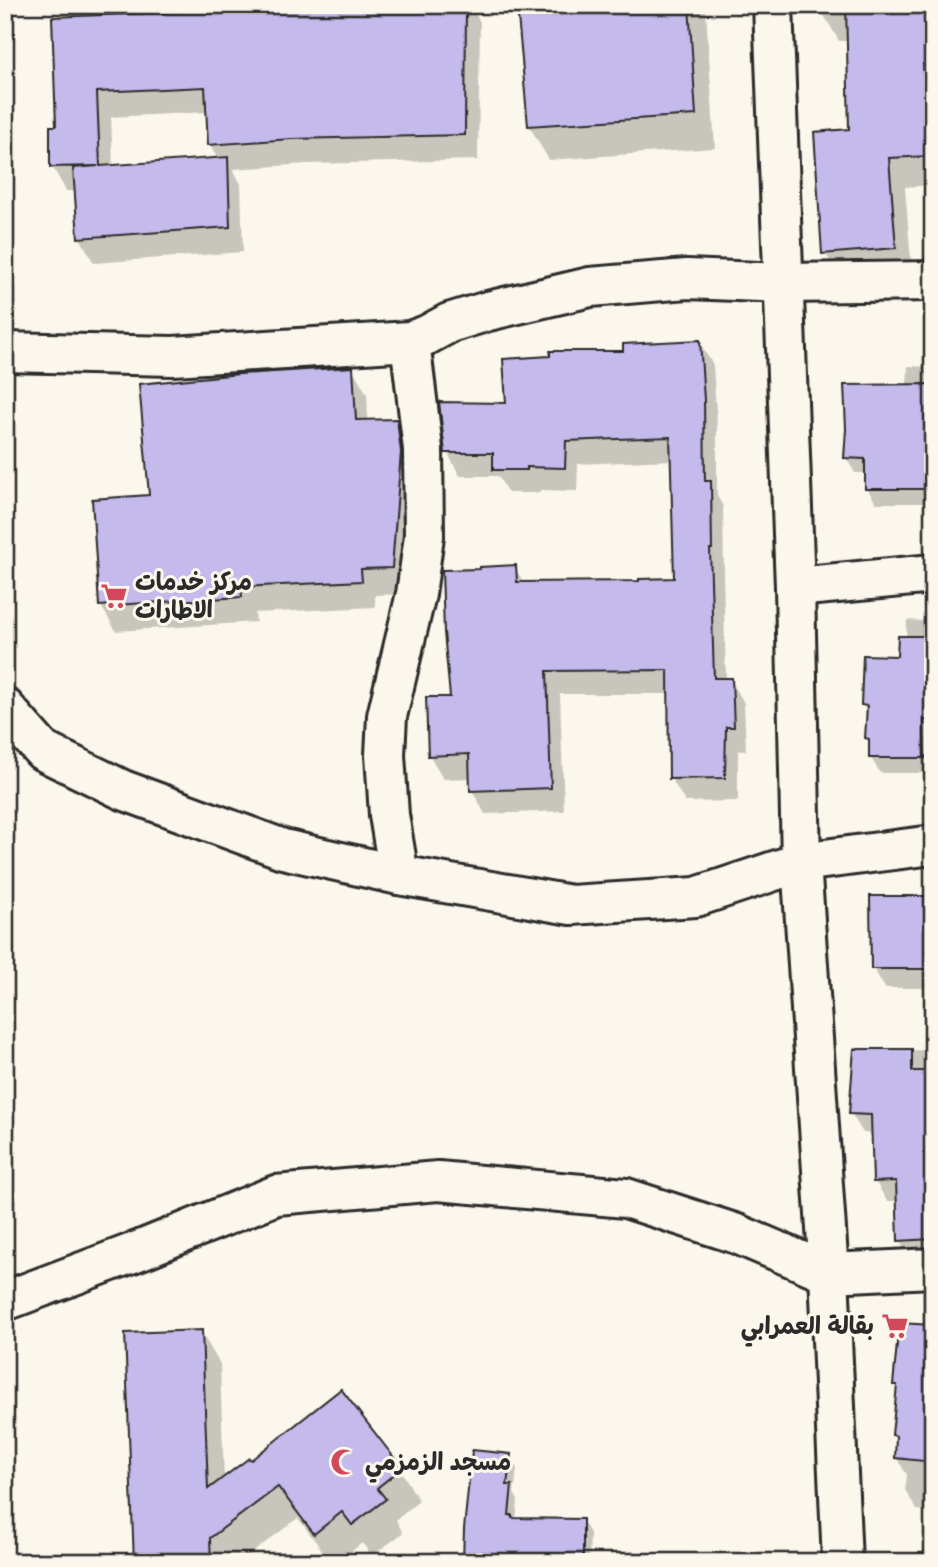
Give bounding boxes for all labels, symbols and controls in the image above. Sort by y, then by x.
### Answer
place label: مركز خدمات الاطارات [135,568,252,625]
supermarket icon: مركز خدمات الاطارات [99,581,129,611]
supermarket icon: بقالة العمرابي [880,1311,910,1341]
place label: بقالة العمرابي [741,1312,874,1347]
mosque icon: مسجد الزمزمي [329,1447,359,1477]
place label: مسجد الزمزمي [365,1448,511,1483]

